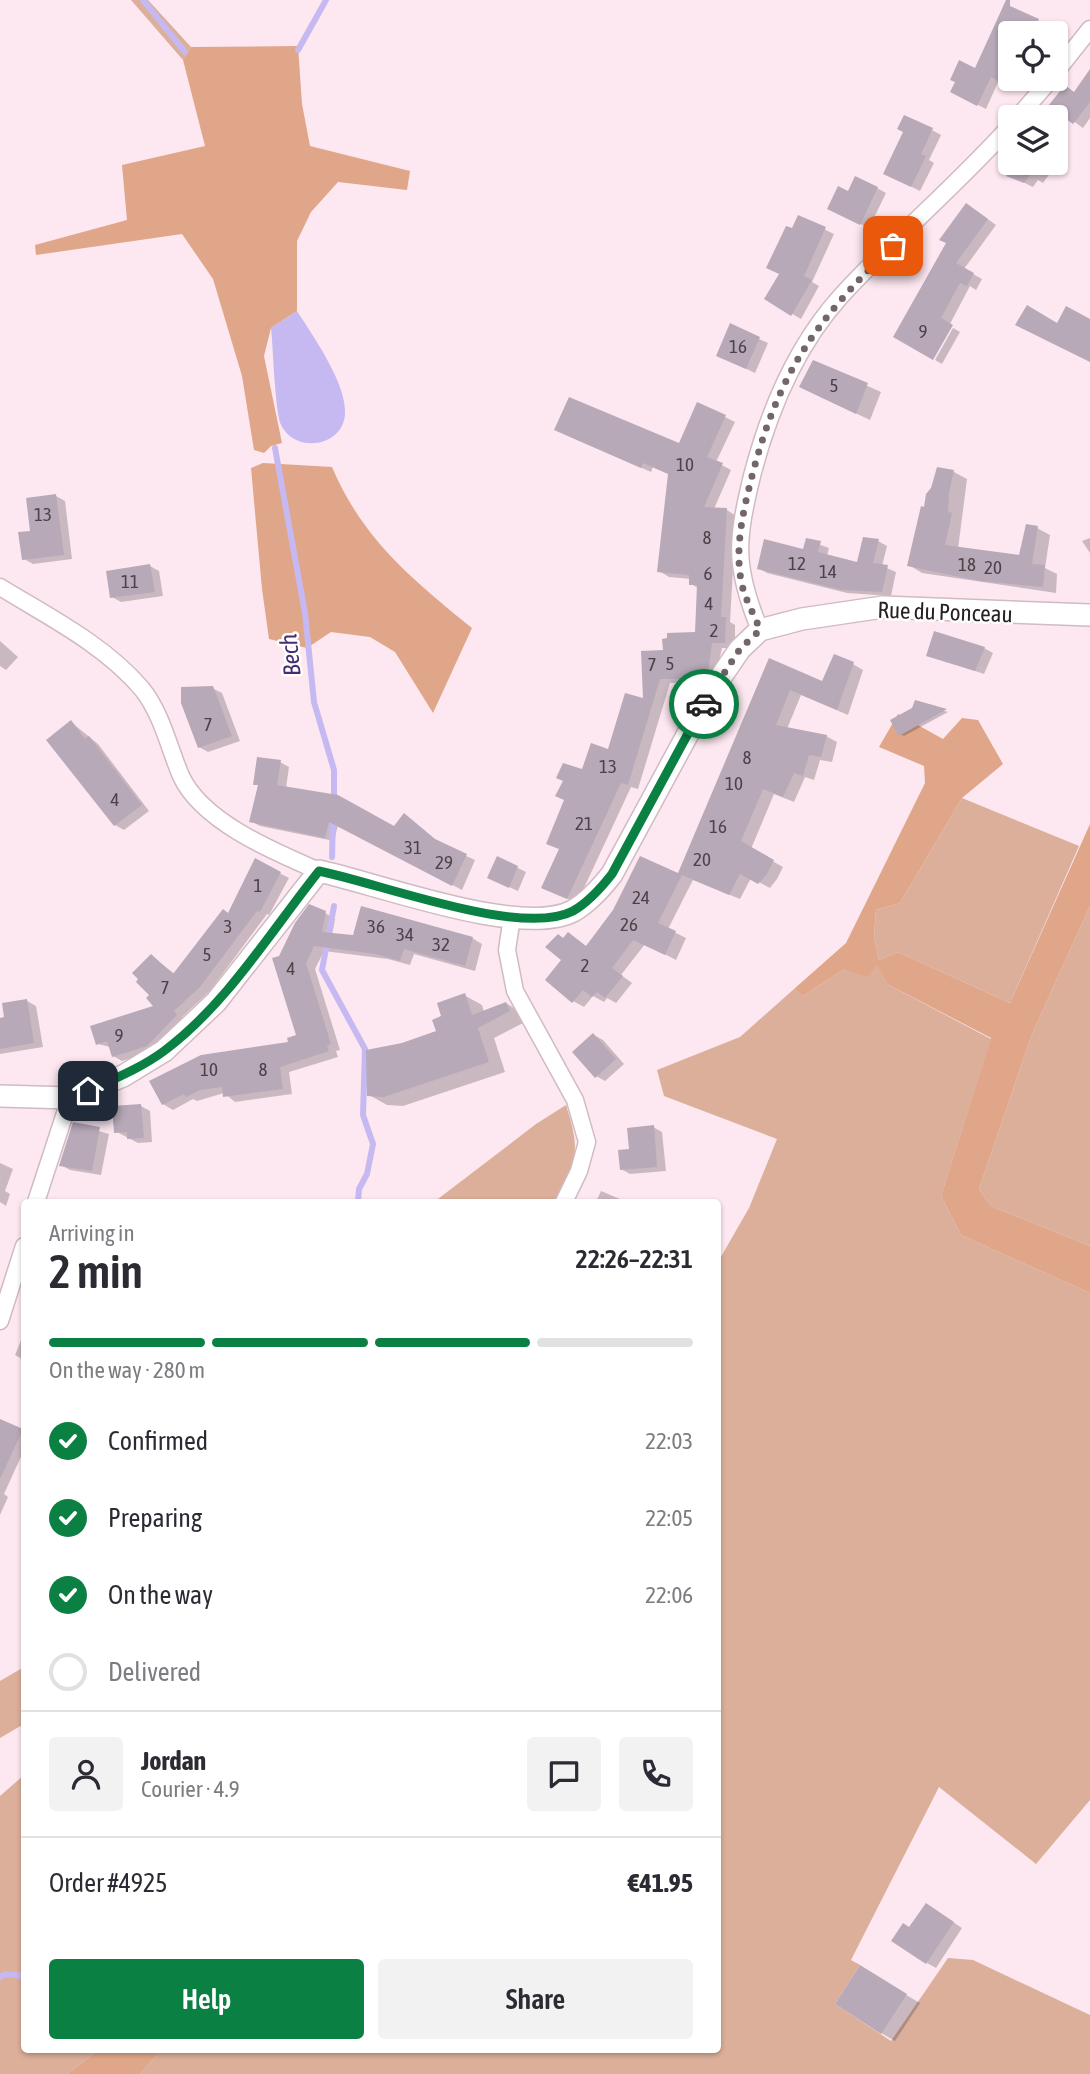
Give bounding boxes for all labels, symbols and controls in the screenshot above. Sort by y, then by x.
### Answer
map controls [998,21,1068,175]
button: locate [998,21,1068,91]
button: layers [998,105,1068,175]
pin [863,216,923,276]
icon: bag [874,227,912,265]
house number: 9 [919,320,928,342]
house number: 16 [729,335,747,357]
house number: 5 [830,374,838,396]
house number: 10 [676,453,694,475]
house number: 13 [34,503,52,525]
house number: 8 [703,526,712,548]
house number: 12 [788,552,806,574]
house number: 18 [958,553,976,575]
house number: 20 [984,556,1002,578]
house number: 14 [819,560,837,582]
house number: 6 [704,562,713,584]
house number: 11 [121,570,139,592]
house number: 4 [705,592,714,614]
street label: Rue du Ponceau [877,597,1013,627]
house number: 2 [710,619,718,641]
water label: Bech [274,632,306,677]
house number: 5 [666,652,674,674]
house number: 7 [648,653,656,675]
courier [669,669,739,739]
icon: car [685,685,723,723]
house number: 7 [204,713,212,735]
house number: 8 [743,746,752,768]
house number: 13 [599,755,617,777]
house number: 10 [725,772,743,794]
house number: 4 [111,788,120,810]
house number: 21 [575,812,593,834]
house number: 16 [709,815,727,837]
house number: 31 [404,836,422,858]
house number: 20 [693,848,711,870]
house number: 29 [435,851,453,873]
house number: 1 [254,874,262,896]
house number: 24 [632,886,650,908]
house number: 26 [620,913,638,935]
house number: 3 [224,915,232,937]
house number: 36 [367,915,385,937]
house number: 34 [396,923,414,945]
house number: 32 [432,933,450,955]
house number: 5 [203,943,211,965]
house number: 2 [581,954,589,976]
house number: 4 [287,957,296,979]
house number: 7 [161,976,169,998]
house number: 9 [115,1024,124,1046]
house number: 10 [200,1058,218,1080]
house number: 8 [259,1058,268,1080]
pin [58,1061,118,1121]
icon: home [69,1072,107,1110]
text: Arriving in [49,1220,135,1246]
text: 22:26–22:31 [576,1244,693,1274]
text: 2 min [49,1245,143,1298]
text: On the way · 280 m [49,1357,205,1383]
icon: check [49,1422,87,1460]
text: Confirmed [108,1426,208,1456]
text: 22:03 [645,1428,693,1454]
icon: check [49,1499,87,1537]
text: Preparing [108,1503,202,1533]
text: 22:05 [645,1505,693,1531]
icon: check [49,1576,87,1614]
text: On the way [108,1580,213,1610]
text: 22:06 [645,1582,693,1608]
text: Delivered [108,1657,201,1687]
button: person [49,1737,123,1811]
button: chat [527,1737,601,1811]
button: phone [619,1737,693,1811]
text: Jordan [141,1746,206,1776]
text: Courier · 4.9 [141,1776,240,1802]
text: Order #4925 [49,1868,168,1898]
text: €41.95 [628,1868,693,1898]
button: Help [49,1959,364,2039]
button: Share [378,1959,693,2039]

